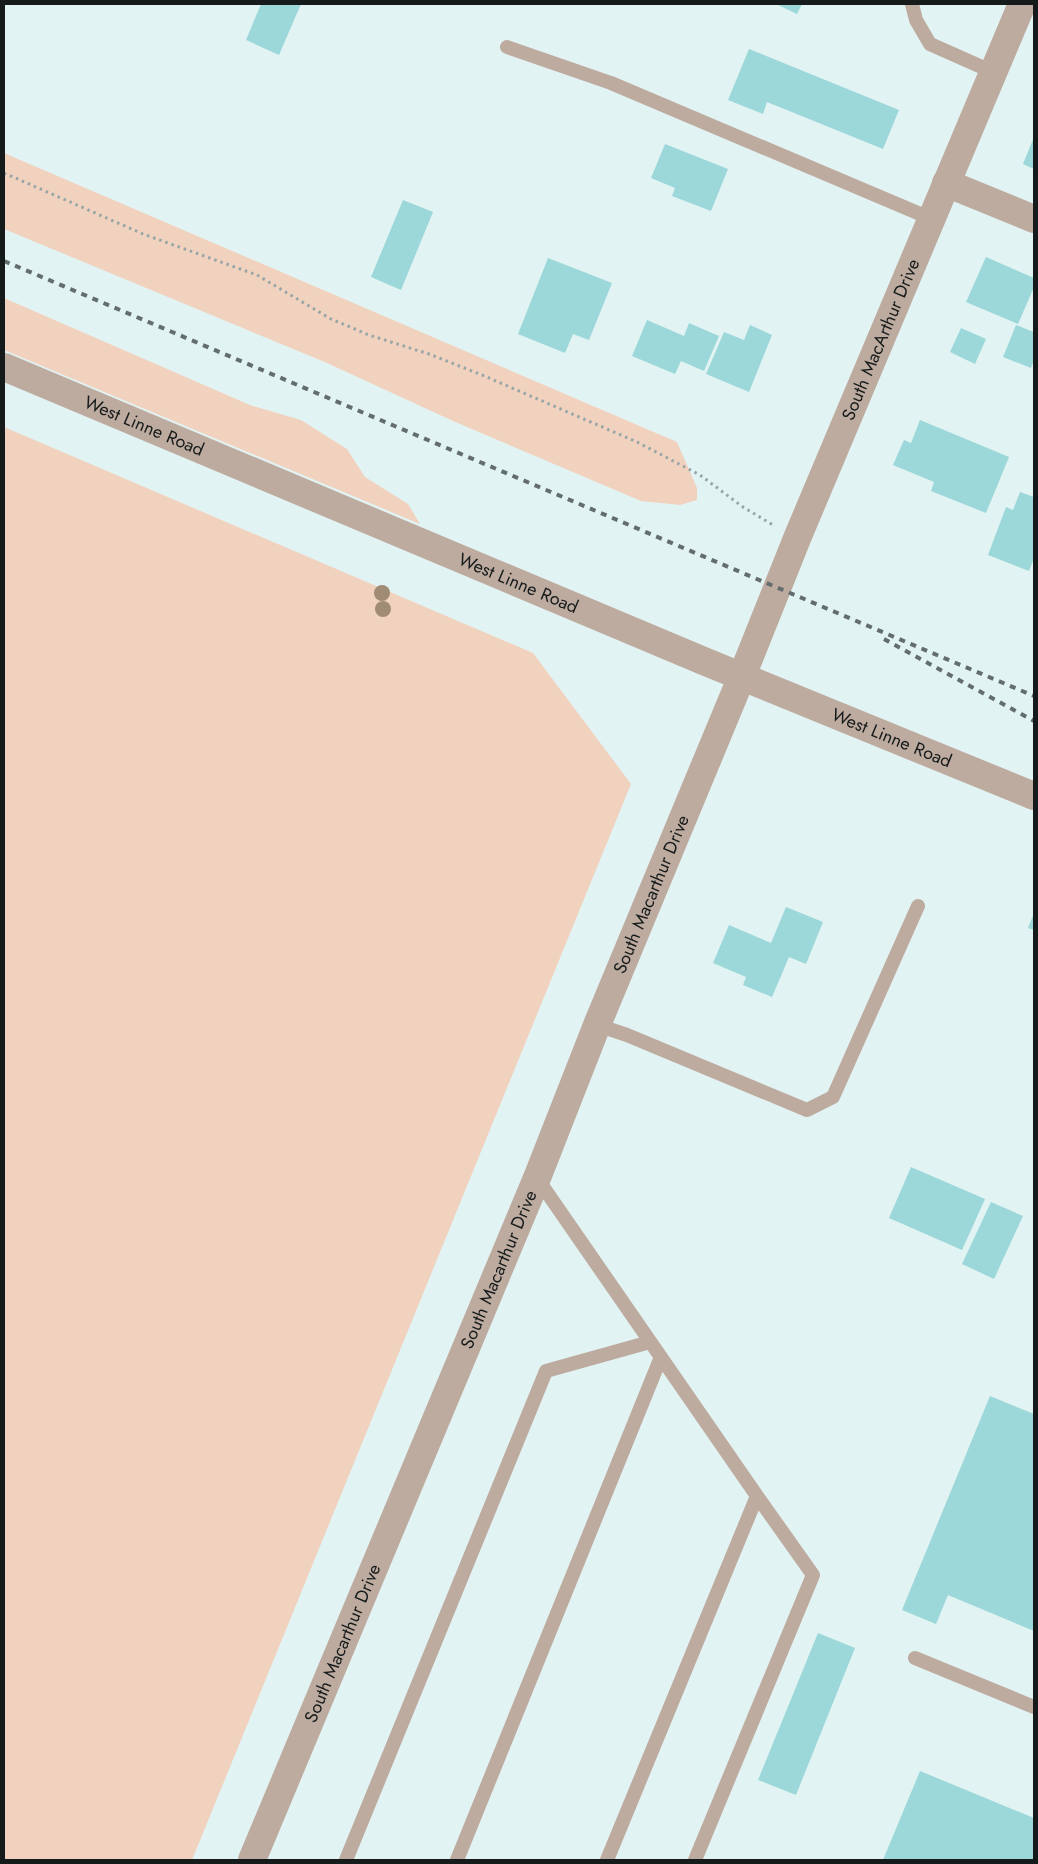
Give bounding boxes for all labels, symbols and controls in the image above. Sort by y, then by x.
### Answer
street label: South MacArthur Drive [835,255,926,424]
street label: West Linne Road [80,389,208,463]
street label: West Linne Road [454,546,582,620]
street label: West Linne Road [828,702,956,774]
street label: South Macarthur Drive [607,811,696,978]
street label: South Macarthur Drive [454,1186,544,1353]
street label: South Macarthur Drive [298,1560,387,1727]

